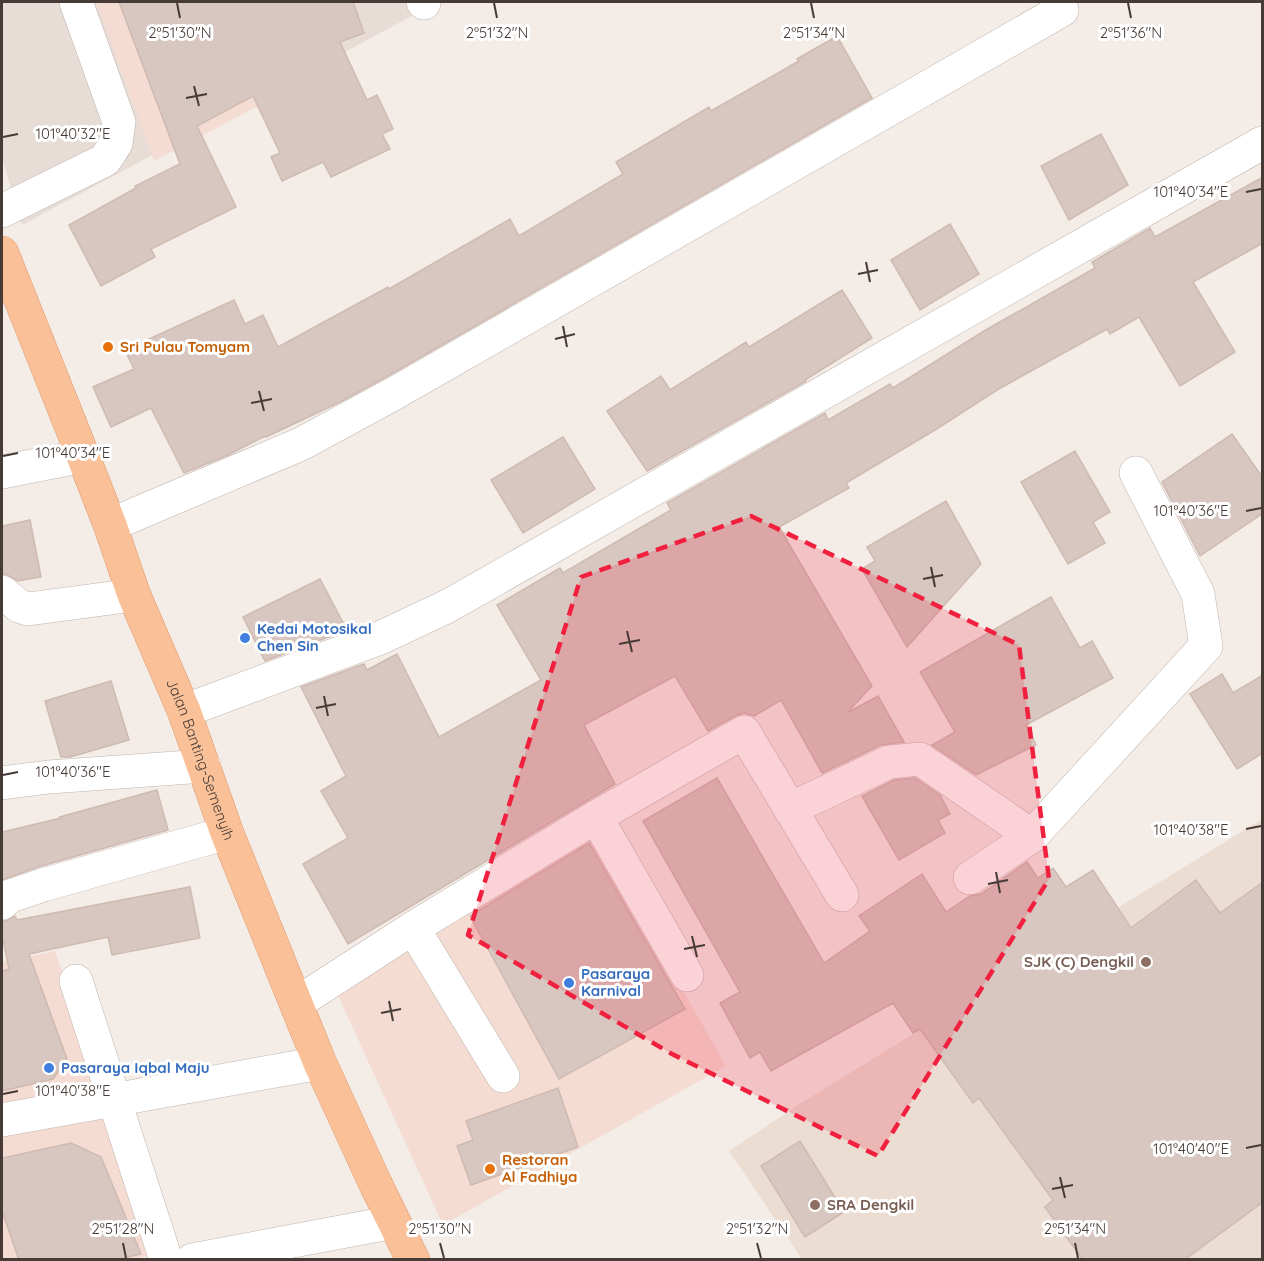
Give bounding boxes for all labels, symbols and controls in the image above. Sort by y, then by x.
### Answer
text: 2°51'30"N [148,23,212,42]
text: 2°51'32"N [466,23,528,42]
text: 2°51'34"N [783,23,845,42]
text: 2°51'36"N [1100,23,1162,42]
text: 101°40'32"E [35,124,111,143]
text: 101°40'34"E [1154,182,1228,201]
place label: Sri Pulau Tomyam [120,337,250,356]
marker: Sri Pulau Tomyam [101,340,115,354]
text: 101°40'34"E [36,443,110,462]
text: 101°40'36"E [1154,501,1228,520]
place label: Kedai Motosikal Chen Sin [257,619,372,655]
marker: Kedai Motosikal Chen Sin [238,631,252,645]
street label: Jalan Banting-Semenyih [162,675,239,843]
text: 101°40'36"E [36,762,110,781]
text: 101°40'38"E [1154,820,1228,839]
place label: SJK (C) Dengkil [1024,952,1134,971]
marker: SJK (C) Dengkil [1139,955,1153,969]
place label: Pasaraya Karnival [581,964,650,1000]
marker: Pasaraya Karnival [562,976,576,990]
place label: Pasaraya Iqbal Maju [61,1058,210,1077]
marker: Pasaraya Iqbal Maju [42,1061,56,1075]
text: 101°40'38"E [36,1081,110,1100]
text: 101°40'40"E [1153,1139,1229,1158]
place label: Restoran Al Fadhiya [502,1150,577,1186]
marker: Restoran Al Fadhiya [483,1162,497,1176]
place label: SRA Dengkil [827,1195,914,1214]
marker: SRA Dengkil [808,1198,822,1212]
text: 2°51'28"N [92,1219,155,1238]
text: 2°51'30"N [408,1219,472,1238]
text: 2°51'32"N [726,1219,788,1238]
text: 2°51'34"N [1044,1219,1106,1238]

